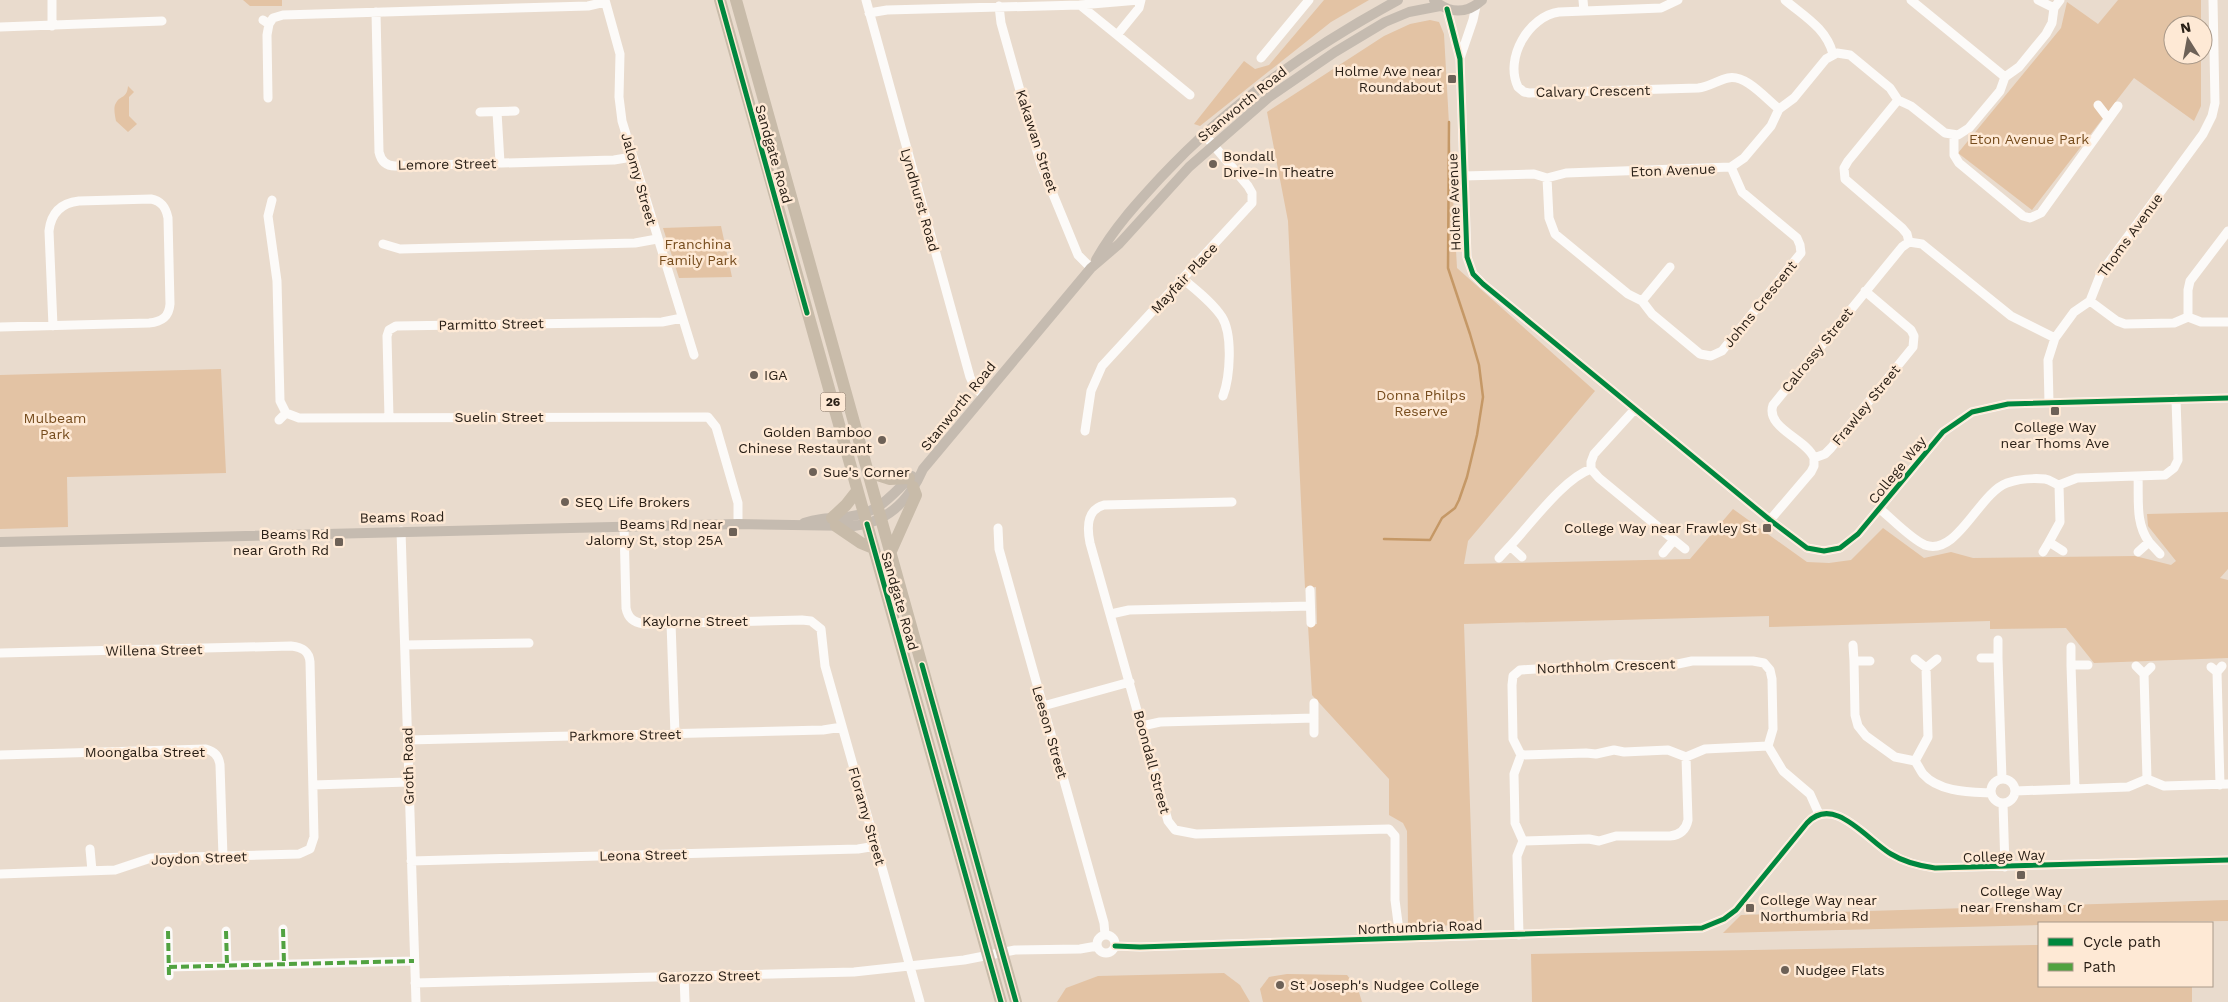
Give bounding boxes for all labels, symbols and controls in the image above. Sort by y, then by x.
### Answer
north arrow [2163,15,2213,65]
text: N [2179,18,2192,36]
street label: Stanworth Road [1194,63,1290,145]
place label: Holme Ave near Roundabout [1334,63,1442,95]
marker: Holme Ave near Roundabout [1446,73,1458,85]
street label: Calvary Crescent [1535,82,1651,100]
street label: Kakawan Street [1013,87,1061,195]
street label: Sandgate Road [752,103,796,205]
street label: Jalomy Street [618,131,660,227]
park label: Eton Avenue Park [1969,131,2089,147]
street label: Lyndhurst Road [898,147,942,253]
place label: Bondall Drive-In Theatre [1223,148,1334,180]
street label: Holme Avenue [1444,153,1464,251]
street label: Lemore Street [398,155,496,173]
marker: Bondall Drive-In Theatre [1207,158,1219,170]
street label: Eton Avenue [1630,161,1716,179]
street label: Thoms Avenue [2094,190,2166,280]
park label: Franchina Family Park [659,236,737,268]
street label: Mayfair Place [1147,240,1221,316]
street label: Johns Crescent [1720,257,1800,350]
street label: Calrossy Street [1778,305,1856,395]
street label: Parmitto Street [438,315,544,333]
street label: Stanworth Road [917,358,999,454]
street label: Frawley Street [1829,361,1903,448]
place label: IGA [764,367,788,383]
marker: IGA [748,369,760,381]
park label: Donna Philps Reserve [1376,387,1466,419]
road number: 26 [820,392,846,412]
marker: College Way near Thoms Ave [2049,405,2061,417]
street label: Suelin Street [454,409,544,425]
park label: Mulbeam Park [24,410,86,442]
place label: College Way near Thoms Ave [2001,419,2109,451]
place label: Golden Bamboo Chinese Restaurant [738,424,872,456]
street label: College Way [1865,432,1930,507]
marker: Golden Bamboo Chinese Restaurant [876,434,888,446]
place label: Sue's Corner [823,464,910,480]
marker: Sue's Corner [807,466,819,478]
place label: SEQ Life Brokers [575,494,690,510]
marker: SEQ Life Brokers [559,496,571,508]
street label: Beams Road [359,508,445,526]
place label: Beams Rd near Jalomy St, stop 25A [586,516,723,548]
place label: College Way near Frawley St [1564,520,1757,536]
marker: College Way near Frawley St [1761,522,1773,534]
place label: Beams Rd near Groth Rd [233,526,329,558]
marker: Beams Rd near Jalomy St, stop 25A [727,526,739,538]
marker: Beams Rd near Groth Rd [333,536,345,548]
street label: Sandgate Road [878,550,922,652]
street label: Kaylorne Street [642,613,748,629]
street label: Willena Street [105,641,203,659]
street label: Northholm Crescent [1536,656,1676,676]
street label: Leeson Street [1029,684,1071,780]
street label: Boondall Street [1131,709,1174,816]
street label: Parkmore Street [569,726,681,744]
street label: Groth Road [399,727,417,805]
street label: Moongalba Street [85,744,205,760]
street label: Floramy Street [845,765,889,867]
street label: Leona Street [599,846,687,864]
street label: College Way [1963,847,2046,865]
street label: Joydon Street [151,848,247,868]
marker: College Way near Frensham Cr [2015,869,2027,881]
place label: College Way near Frensham Cr [1960,883,2082,915]
place label: College Way near Northumbria Rd [1760,892,1877,924]
marker: College Way near Northumbria Rd [1744,902,1756,914]
street label: Northumbria Road [1357,917,1483,937]
legend [2038,922,2213,987]
text: Cycle path [2083,933,2161,951]
text: Path [2083,958,2116,976]
place label: Nudgee Flats [1795,962,1885,978]
marker: Nudgee Flats [1779,964,1791,976]
street label: Garozzo Street [658,967,760,985]
place label: St Joseph's Nudgee College [1290,977,1479,993]
marker: St Joseph's Nudgee College [1274,979,1286,991]

